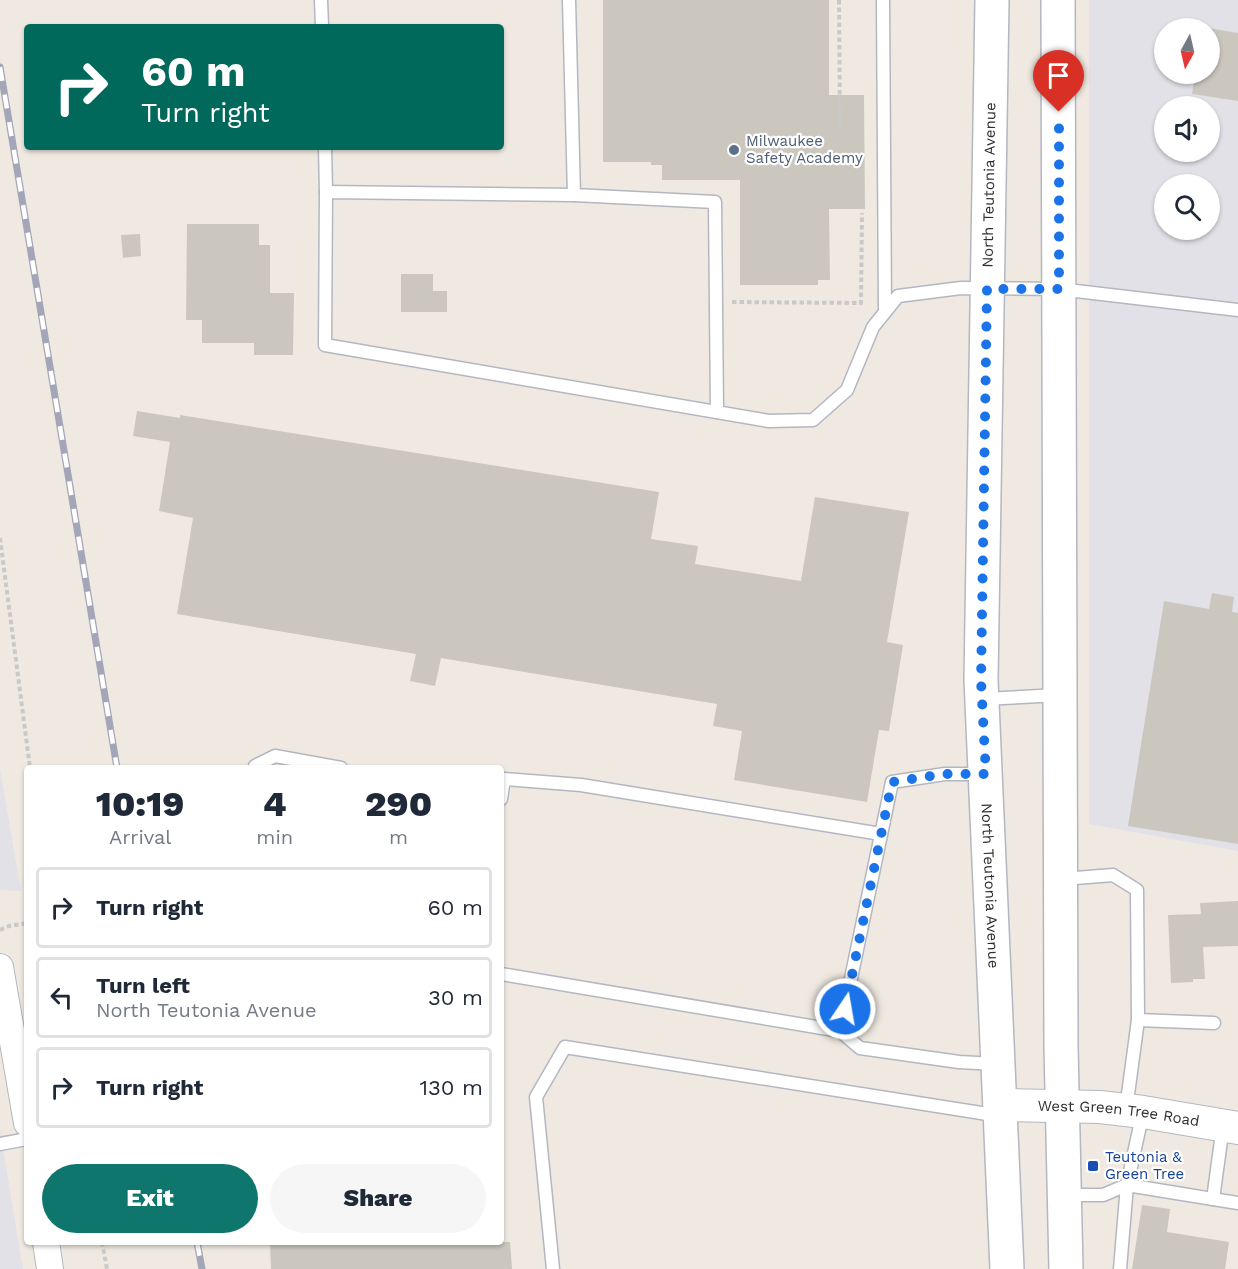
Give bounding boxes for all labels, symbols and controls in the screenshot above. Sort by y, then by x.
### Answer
north arrow [1154,18,1220,84]
map controls [1154,18,1220,240]
text: 60 m [141,47,245,96]
icon: right [42,48,120,126]
pin [1033,50,1084,112]
icon: arrive [1042,59,1075,92]
button: sound [1154,96,1220,162]
text: Turn right [141,97,270,129]
street label: North Teutonia Avenue [979,102,999,268]
place label: Milwaukee Safety Academy [746,132,863,167]
marker: Milwaukee Safety Academy [727,143,741,157]
button: search [1154,174,1220,240]
text: 10:19 [96,783,185,825]
text: 4 [263,783,287,825]
text: 290 [365,783,432,825]
street label: North Teutonia Avenue [977,803,1003,969]
text: Arrival [109,825,171,849]
text: min [256,825,293,849]
text: m [389,825,408,849]
icon: right [45,891,78,924]
text: Turn right [96,895,203,920]
text: 60 m [427,895,483,920]
text: Turn left [96,973,190,998]
position arrow [813,977,877,1041]
icon: left [45,981,78,1014]
text: 30 m [428,985,483,1010]
text: North Teutonia Avenue [96,998,317,1022]
icon: right [45,1071,78,1104]
text: Turn right [96,1075,203,1100]
text: 130 m [419,1075,483,1100]
street label: West Green Tree Road [1037,1097,1201,1130]
place label: Teutonia & Green Tree [1105,1148,1184,1183]
marker: Teutonia & Green Tree [1086,1159,1100,1173]
button: Exit [42,1164,258,1233]
button: Share [270,1164,486,1233]

